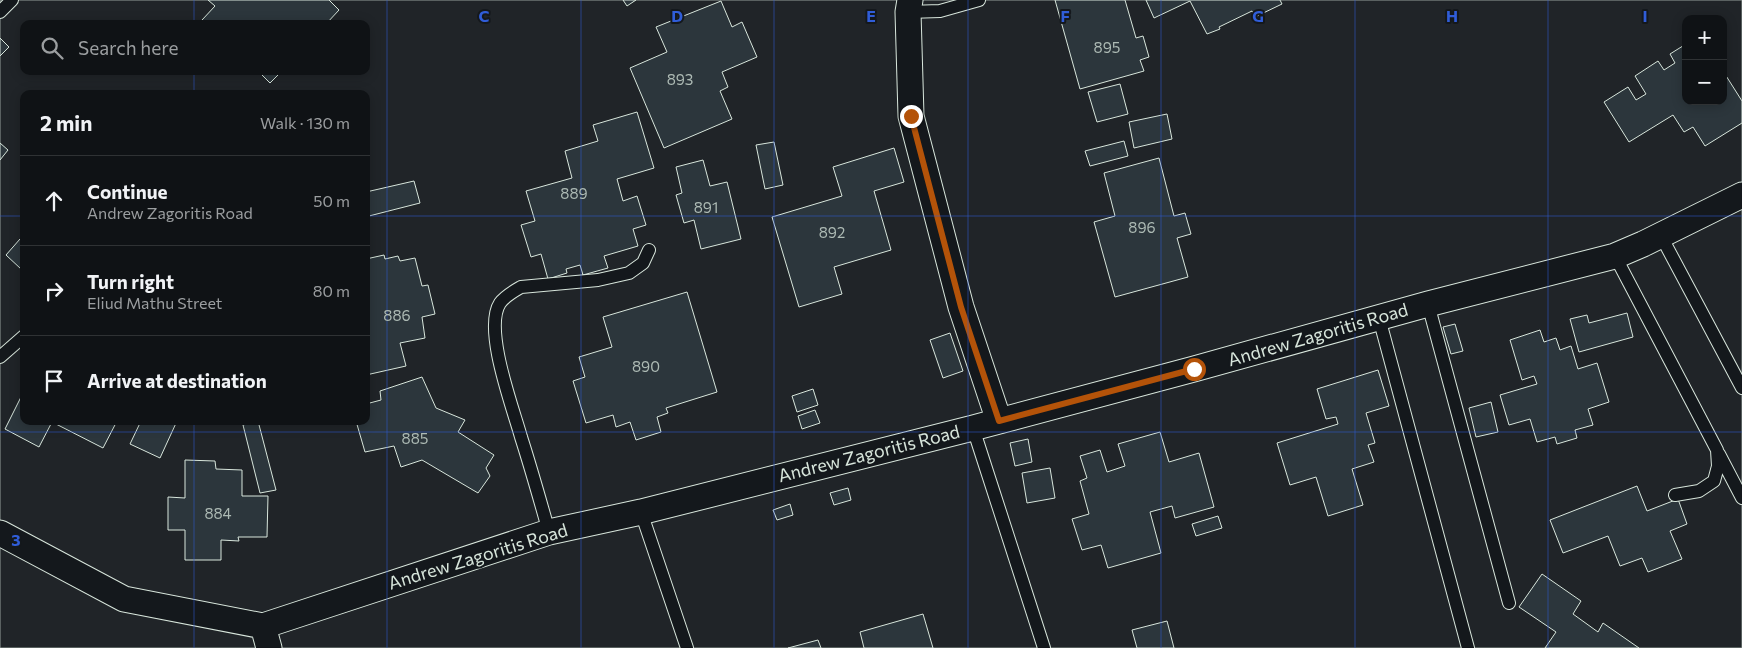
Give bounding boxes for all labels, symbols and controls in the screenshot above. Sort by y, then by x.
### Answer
text: C [479,6,490,25]
text: D [671,6,683,25]
text: E [866,6,876,25]
text: F [1060,6,1070,25]
text: G [1252,6,1264,25]
text: H [1446,6,1458,25]
text: I [1642,6,1648,25]
map controls [1682,15,1727,105]
button: + [1682,15,1727,60]
search box [20,20,370,75]
icon: search [38,34,66,62]
text: Search here [78,36,178,59]
house number: 895 [1094,38,1120,56]
button: − [1682,60,1727,105]
house number: 893 [667,70,693,88]
route end [900,105,923,128]
text: 2 min [40,110,92,135]
text: Walk · 130 m [260,113,350,132]
text: Continue [87,180,167,203]
house number: 889 [560,184,588,202]
icon: ahead [40,187,68,215]
text: 50 m [313,191,350,210]
house number: 891 [694,198,718,216]
text: Andrew Zagoritis Road [87,203,253,222]
house number: 896 [1128,218,1156,236]
house number: 892 [819,223,845,241]
text: Turn right [87,270,174,293]
icon: right [40,277,68,305]
text: 80 m [313,281,350,300]
text: Eliud Mathu Street [87,293,222,312]
street label: Andrew Zagoritis Road [1225,298,1410,370]
house number: 886 [383,306,411,324]
house number: 890 [632,357,660,375]
route start [1183,358,1206,381]
icon: arrive [40,367,68,395]
text: Arrive at destination [87,369,267,392]
street label: Andrew Zagoritis Road [776,420,962,486]
house number: 885 [402,429,428,447]
house number: 884 [204,504,232,522]
street label: Andrew Zagoritis Road [385,518,570,594]
text: 3 [11,530,21,549]

